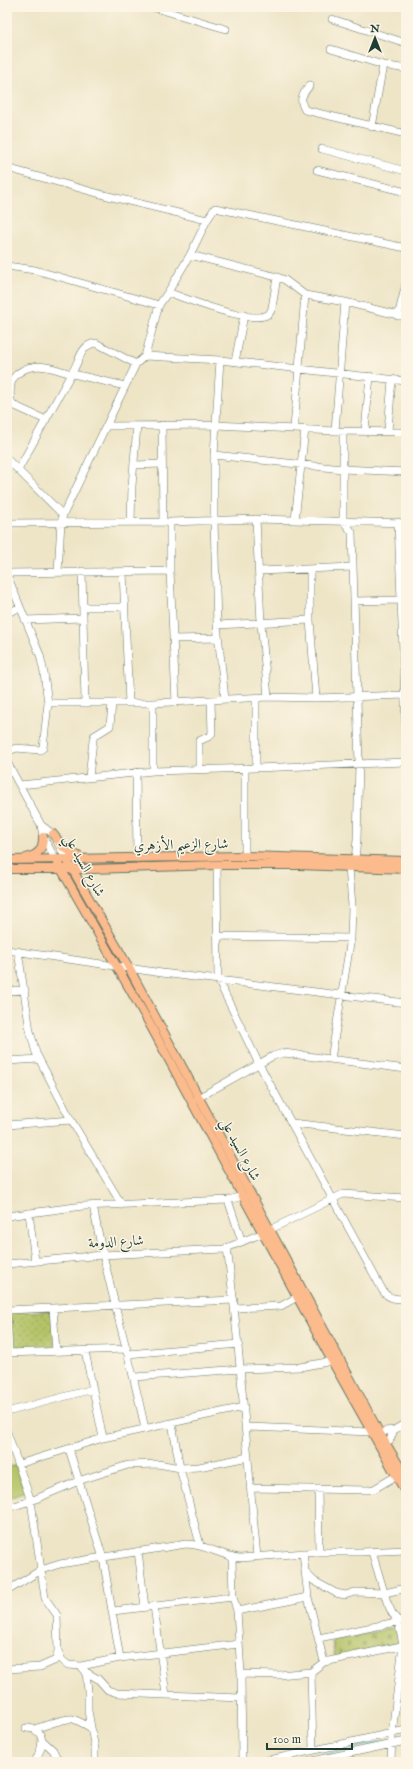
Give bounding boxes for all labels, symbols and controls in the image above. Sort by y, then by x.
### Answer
north arrow [355,18,395,58]
text: N [369,22,380,36]
street label: شارع السيد علي [57,831,109,901]
street label: شارع الزعيم الأزهري [134,833,229,859]
street label: شارع السيد علي [213,1115,264,1185]
street label: شارع الدومة [88,1232,144,1254]
scale bar [267,1725,352,1751]
text: 100 m [273,1732,301,1747]

